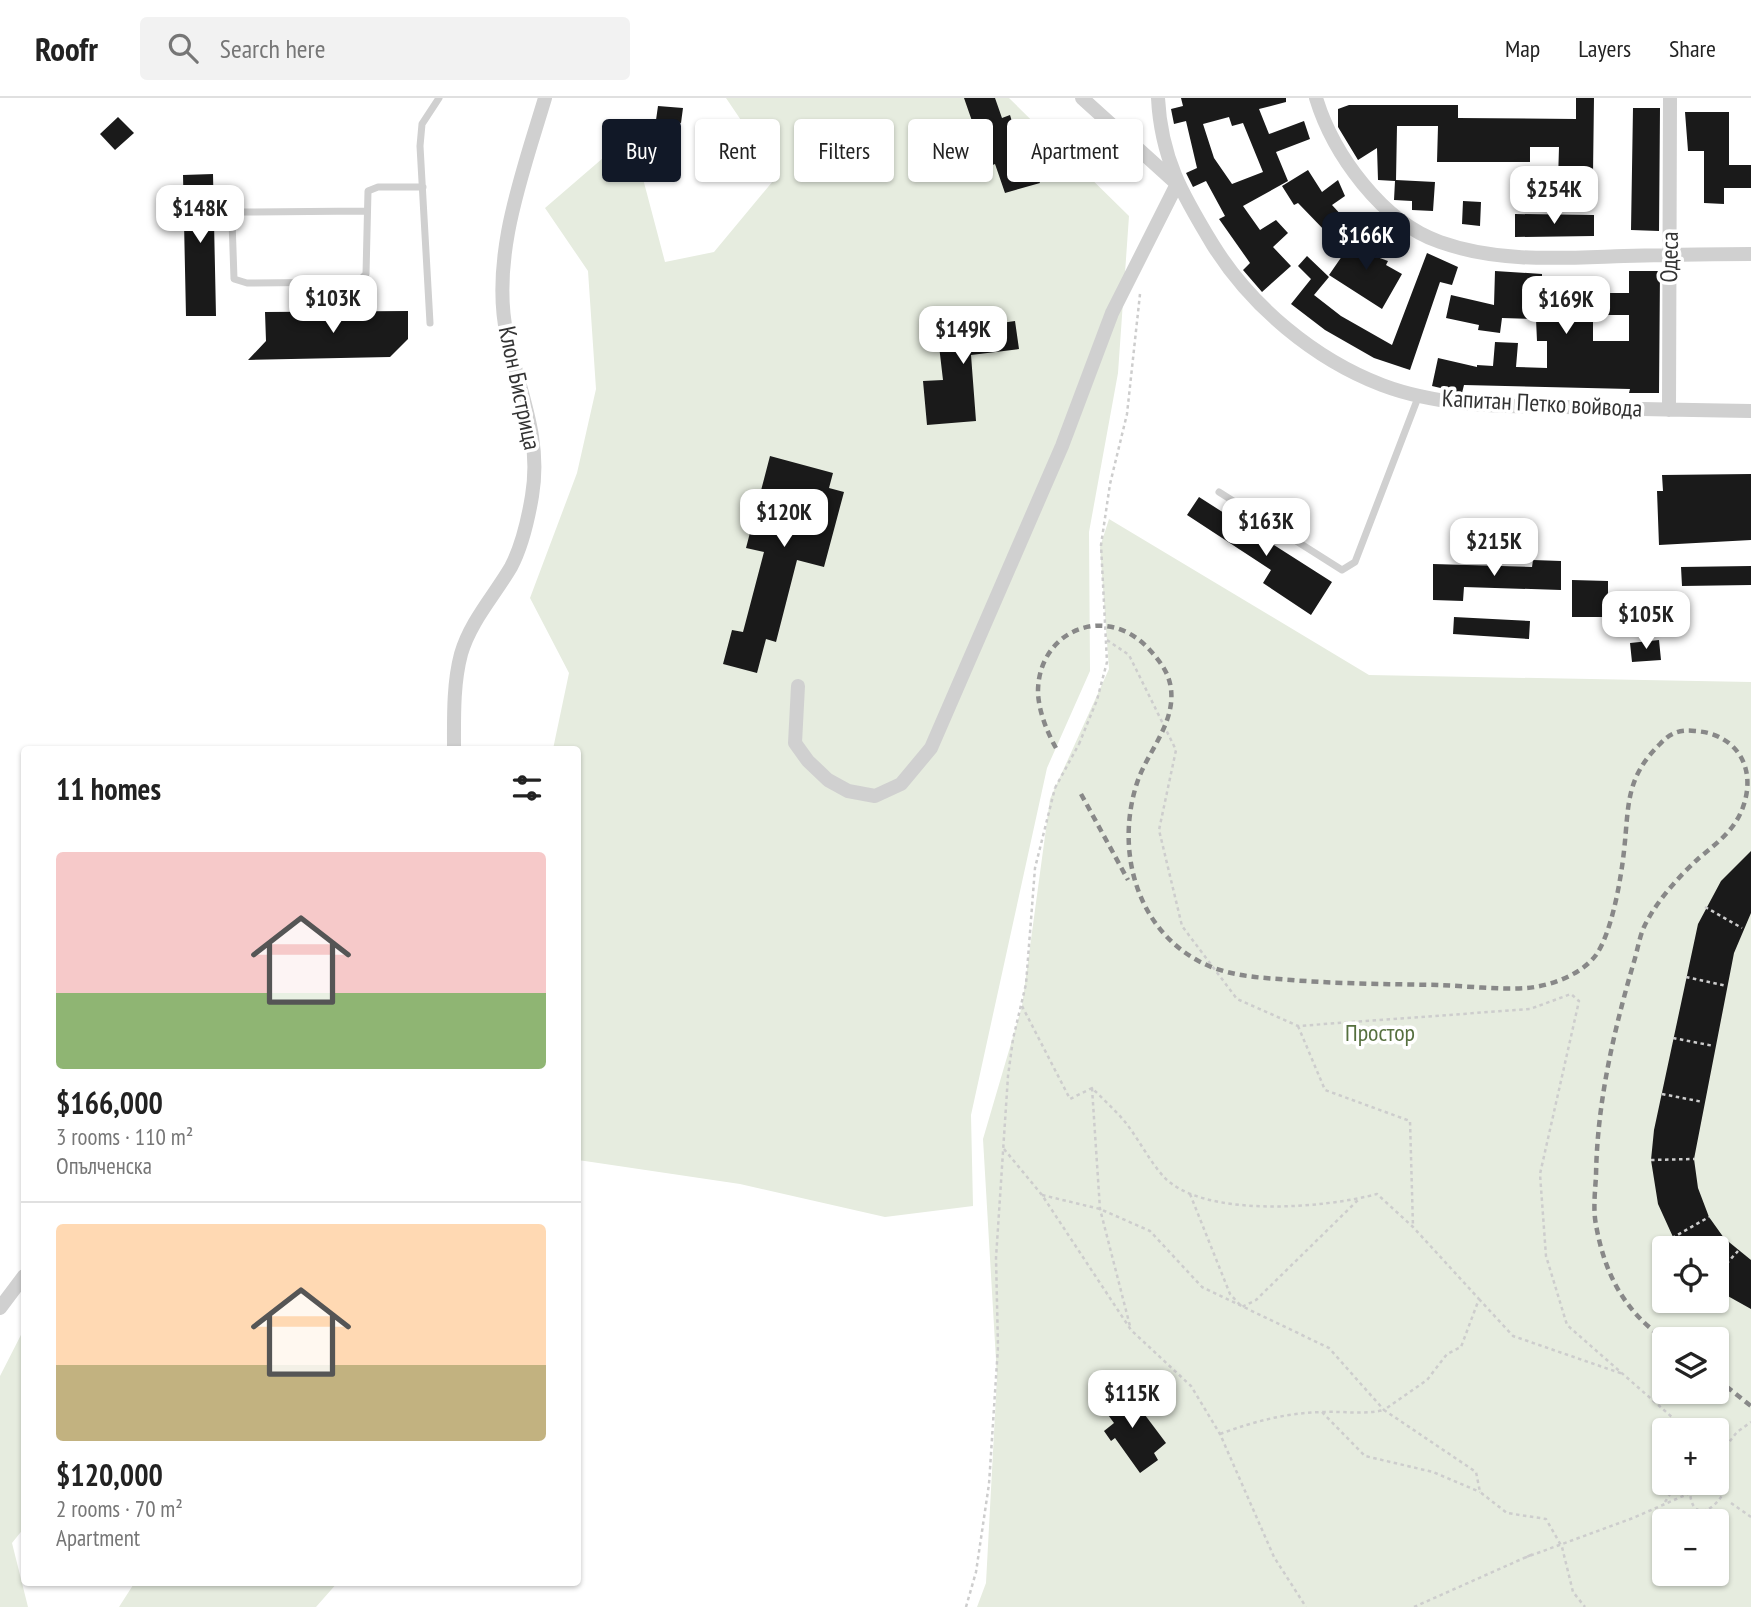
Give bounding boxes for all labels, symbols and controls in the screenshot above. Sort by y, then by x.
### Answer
search box [140,17,630,80]
text: Roofr [35,27,98,70]
icon: search [164,29,202,67]
text: Search here [220,32,325,65]
text: Map [1505,33,1540,64]
text: Layers [1578,33,1631,64]
text: Share [1669,33,1716,64]
chip: Buy [602,119,681,182]
chip: Rent [695,119,780,182]
chip: Filters [794,119,894,182]
chip: New [908,119,993,182]
chip: Apartment [1007,119,1143,182]
pin: $254K [1505,166,1603,226]
text: $254K [1526,174,1582,203]
pin: $148K [151,186,249,245]
text: $148K [172,193,228,222]
pin: $166K [1317,212,1415,272]
text: $166K [1338,220,1394,249]
street label: Одеса [1653,231,1685,283]
pin: $103K [284,275,382,335]
pin: $169K [1517,276,1615,336]
text: $103K [305,283,361,312]
text: $169K [1538,284,1594,313]
pin: $149K [914,306,1012,366]
text: $149K [935,314,991,343]
street label: Клон Бистрица [492,323,548,453]
street label: Капитан Петко войвода [1441,382,1643,424]
pin: $120K [735,490,833,549]
text: $120K [756,497,812,526]
pin: $163K [1217,498,1315,558]
text: $163K [1238,506,1294,535]
pin: $215K [1445,518,1543,578]
text: $215K [1466,526,1522,555]
pin: $105K [1597,592,1695,651]
text: $105K [1618,599,1674,628]
text: 11 homes [56,769,161,808]
icon: filters [508,769,546,807]
icon: home [238,897,364,1023]
park label: Простор [1345,1017,1415,1048]
text: $166,000 [56,1083,163,1122]
text: 3 rooms · 110 m² [56,1122,193,1151]
text: Опълченска [56,1151,152,1180]
map controls [1652,1236,1729,1586]
button: locate [1652,1236,1729,1313]
icon: home [238,1269,364,1395]
button: layers [1652,1327,1729,1404]
pin: $115K [1083,1370,1181,1430]
text: $115K [1104,1378,1160,1407]
button: + [1652,1418,1729,1495]
text: $120,000 [56,1455,163,1494]
text: 2 rooms · 70 m² [56,1494,183,1523]
button: − [1652,1509,1729,1586]
text: Apartment [56,1523,140,1552]

